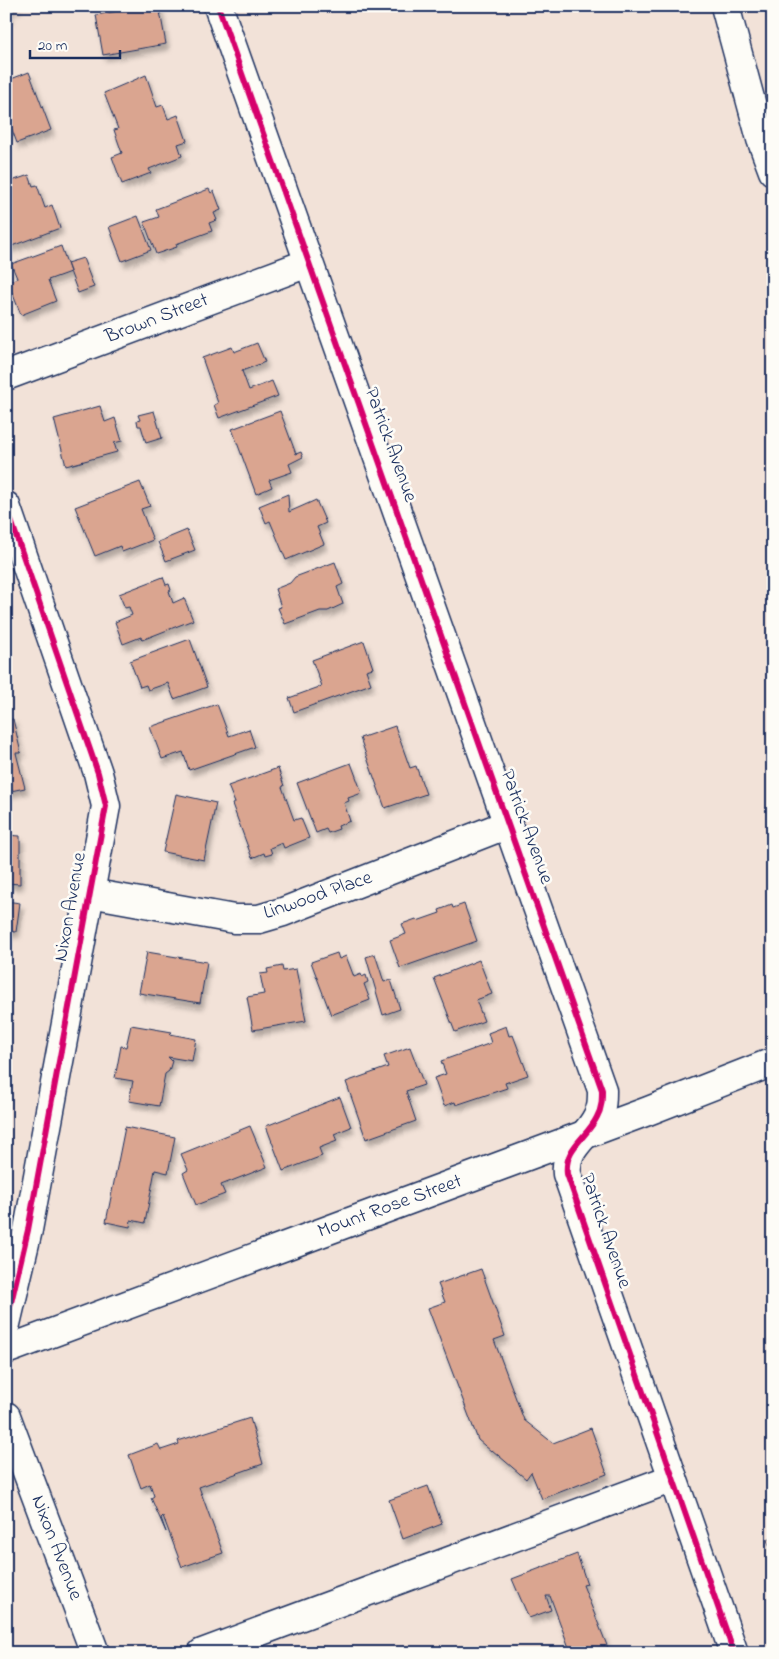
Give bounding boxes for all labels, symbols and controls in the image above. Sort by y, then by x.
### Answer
scale bar [30,28,120,60]
text: 20 m [38,35,68,57]
street label: Brown Street [100,286,213,352]
street label: Patrick Avenue [356,384,424,506]
street label: Patrick Avenue [492,766,560,888]
street label: Nixon Avenue [47,850,95,964]
street label: Linwood Place [260,864,376,928]
street label: Mount Rose Street [314,1167,466,1247]
street label: Patrick Avenue [572,1169,638,1293]
street label: Nixon Avenue [23,1491,89,1605]

